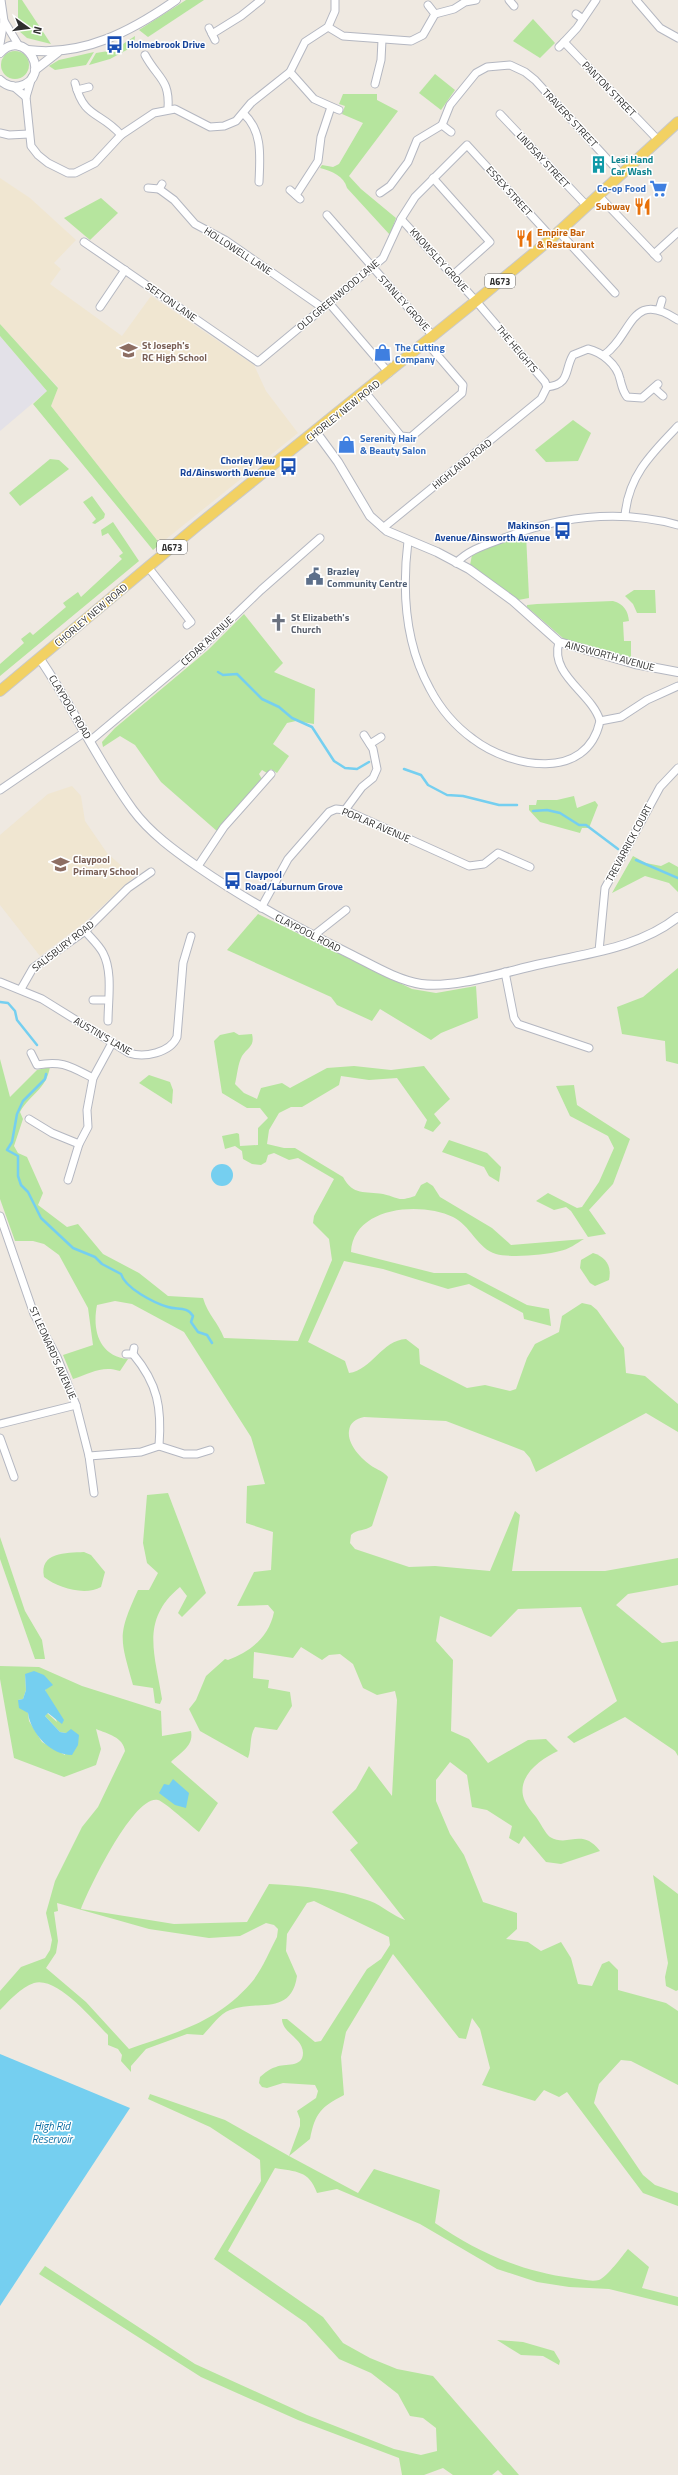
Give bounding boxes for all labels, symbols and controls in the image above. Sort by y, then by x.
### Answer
north arrow [8,8,48,48]
text: N [29,25,46,36]
bus stop icon: Holmebrook Drive [104,34,124,54]
place label: Holmebrook Drive [127,37,205,52]
street label: PANTON STREET [579,58,640,121]
street label: TRAVERS STREET [539,85,602,151]
street label: LINDSAY STREET [513,129,574,192]
place label: Lesi Hand Car Wash [611,152,653,179]
building icon: Lesi Hand Car Wash [588,155,608,175]
street label: ESSEX STREET [482,163,536,220]
supermarket icon: Co-op Food [649,178,669,198]
place label: Co-op Food [597,181,646,196]
restaurant icon: Subway [633,196,653,216]
place label: Subway [596,199,630,214]
street label: HOLLOWELL LANE [201,223,275,279]
street label: KNOWSLEY GROVE [406,225,472,296]
place label: Empire Bar & Restaurant [537,225,595,252]
restaurant icon: Empire Bar & Restaurant [514,228,534,248]
street label: OLD GREENWOOD LANE [293,256,383,334]
street label: STANLEY GROVE [375,272,434,335]
road number: A673 [485,274,515,288]
street label: SEFTON LANE [142,279,200,326]
street label: THE HEIGHTS [493,322,541,376]
place label: St Joseph's RC High School [142,338,207,365]
place label: The Cutting Company [395,340,445,367]
school or university icon: St Joseph's RC High School [119,341,139,361]
shop icon: The Cutting Company [372,343,392,363]
street label: CHORLEY NEW ROAD [303,376,383,446]
place label: Serenity Hair & Beauty Salon [360,431,426,458]
shop icon: Serenity Hair & Beauty Salon [337,434,357,454]
street label: HIGHLAND ROAD [429,435,495,493]
place label: Chorley New Rd/Ainsworth Avenue [180,453,275,480]
bus stop icon: Chorley New Rd/Ainsworth Avenue [278,456,298,476]
place label: Makinson Avenue/Ainsworth Avenue [435,518,550,545]
bus stop icon: Makinson Avenue/Ainsworth Avenue [553,521,573,541]
road number: A673 [157,540,187,554]
place label: Brazley Community Centre [327,564,407,591]
public building icon: Brazley Community Centre [304,567,324,587]
street label: CHORLEY NEW ROAD [51,580,131,650]
place label: St Elizabeth's Church [291,610,350,637]
street label: CEDAR AVENUE [177,612,237,669]
church icon: St Elizabeth's Church [268,613,288,633]
street label: AINSWORTH AVENUE [564,637,657,675]
street label: CLAYPOOL ROAD [45,672,95,742]
street label: TREVARRICK COURT [602,801,656,885]
street label: POPLAR AVENUE [339,804,413,846]
place label: Claypool Primary School [73,852,139,879]
school or university icon: Claypool Primary School [50,855,70,875]
place label: Claypool Road/Laburnum Grove [245,867,343,894]
bus stop icon: Claypool Road/Laburnum Grove [222,870,242,890]
street label: CLAYPOOL ROAD [272,910,344,956]
street label: SALISBURY ROAD [29,917,97,975]
street label: AUSTIN'S LANE [71,1013,135,1059]
street label: ST LEONARD'S AVENUE [26,1304,80,1402]
water label: High Rid Reservoir [32,2118,74,2147]

